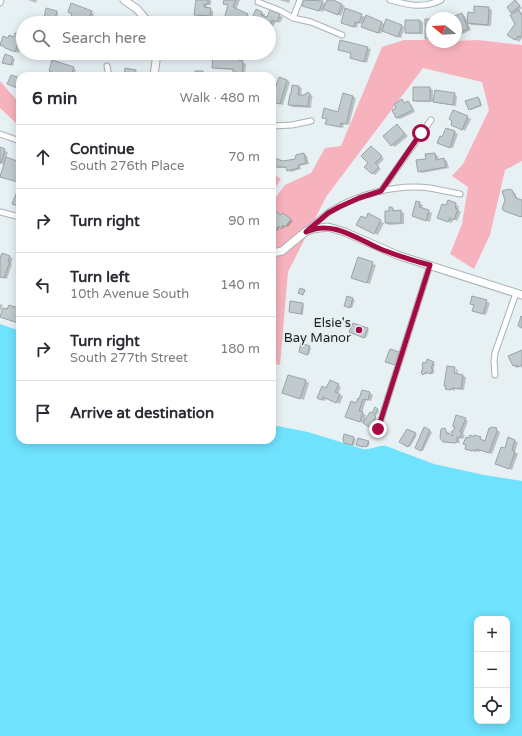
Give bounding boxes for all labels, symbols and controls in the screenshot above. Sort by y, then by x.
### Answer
north arrow [426,12,462,48]
search box [16,16,276,60]
icon: search [30,27,52,49]
text: Search here [62,29,146,47]
text: 6 min [32,88,77,109]
text: Walk · 480 m [180,90,260,106]
route start [412,124,430,142]
text: Continue [70,140,134,158]
icon: ahead [32,146,54,168]
text: 70 m [228,149,260,165]
text: South 276th Place [70,158,184,174]
icon: right [32,210,54,232]
text: Turn right [70,212,140,230]
text: 90 m [228,213,260,229]
text: Turn left [70,268,130,286]
icon: left [32,274,54,296]
text: 140 m [220,277,260,293]
text: 10th Avenue South [70,286,189,302]
place label: Elsie's Bay Manor [284,315,351,346]
marker: Elsie's Bay Manor [354,325,364,335]
text: Turn right [70,332,140,350]
icon: right [32,338,54,360]
text: 180 m [220,341,260,357]
text: South 277th Street [70,350,188,366]
icon: arrive [32,402,54,424]
text: Arrive at destination [70,404,214,422]
route end [369,420,387,438]
map controls [474,616,510,724]
button: + [474,616,510,652]
button: − [474,652,510,688]
button: locate [474,688,510,724]

